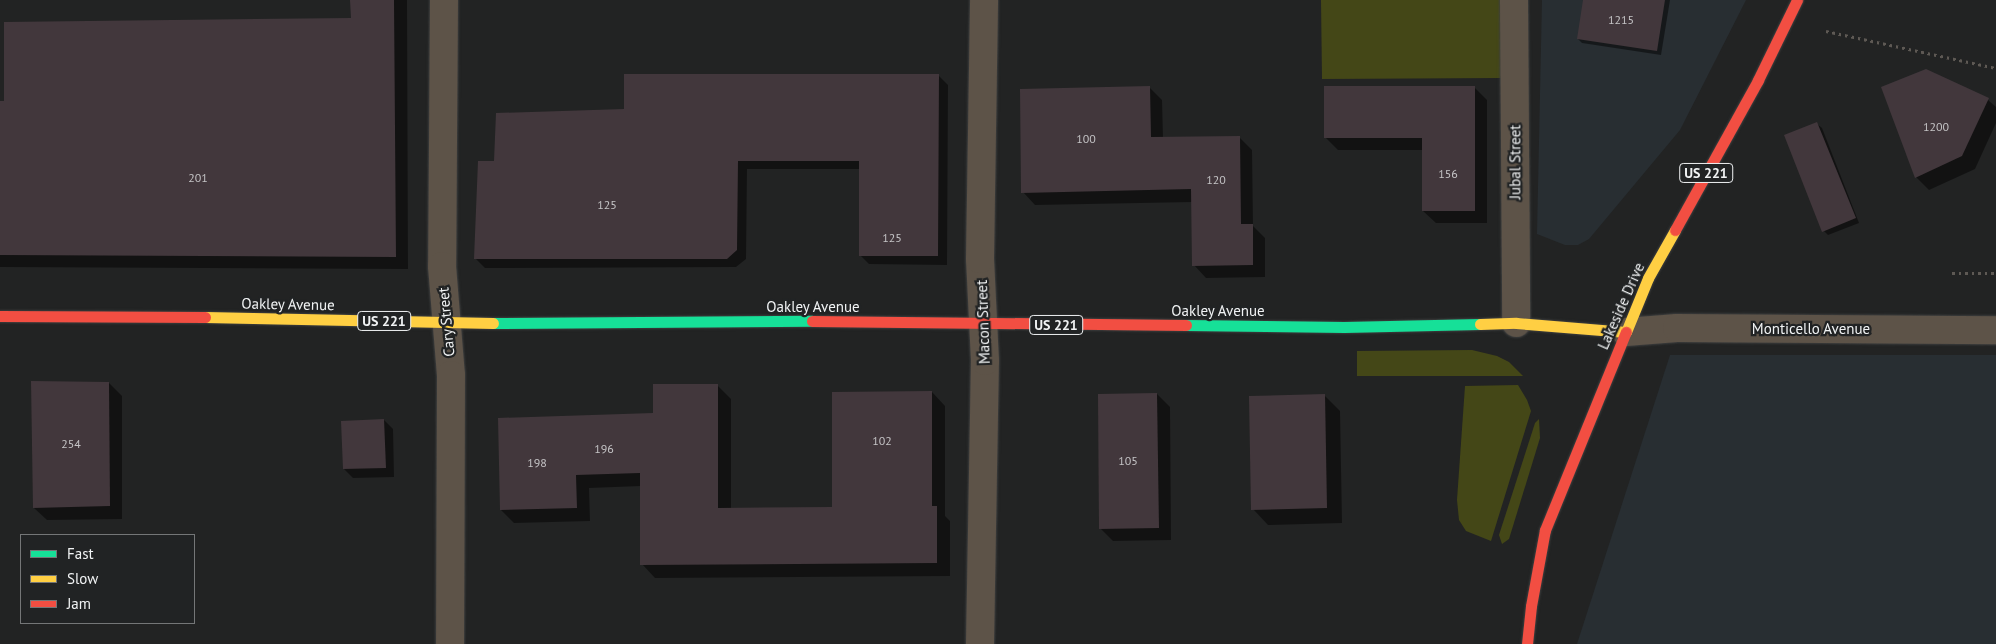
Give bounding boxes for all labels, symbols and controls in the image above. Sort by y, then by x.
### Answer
house number: 1215 [1608,13,1634,27]
house number: 1200 [1923,120,1949,134]
street label: Jubal Street [1506,125,1524,199]
house number: 100 [1076,132,1096,146]
road number: US 221 [1678,162,1734,184]
house number: 156 [1438,167,1458,181]
house number: 201 [188,171,208,185]
house number: 120 [1206,173,1226,187]
house number: 125 [597,198,617,212]
house number: 125 [882,231,902,245]
street label: Lakeside Drive [1594,260,1648,352]
street label: Macon Street [973,280,993,364]
street label: Cary Street [434,286,458,358]
street label: Oakley Avenue [241,294,335,314]
street label: Oakley Avenue [766,298,860,316]
street label: Oakley Avenue [1171,302,1265,320]
road number: US 221 [356,310,412,332]
road number: US 221 [1028,314,1084,336]
street label: Monticello Avenue [1752,320,1870,338]
house number: 102 [872,434,892,448]
house number: 254 [61,437,81,451]
house number: 196 [594,442,614,456]
house number: 105 [1118,454,1138,468]
house number: 198 [527,456,547,470]
legend [20,534,195,624]
text: Fast [67,544,94,563]
text: Slow [67,569,98,588]
text: Jam [67,594,91,613]

